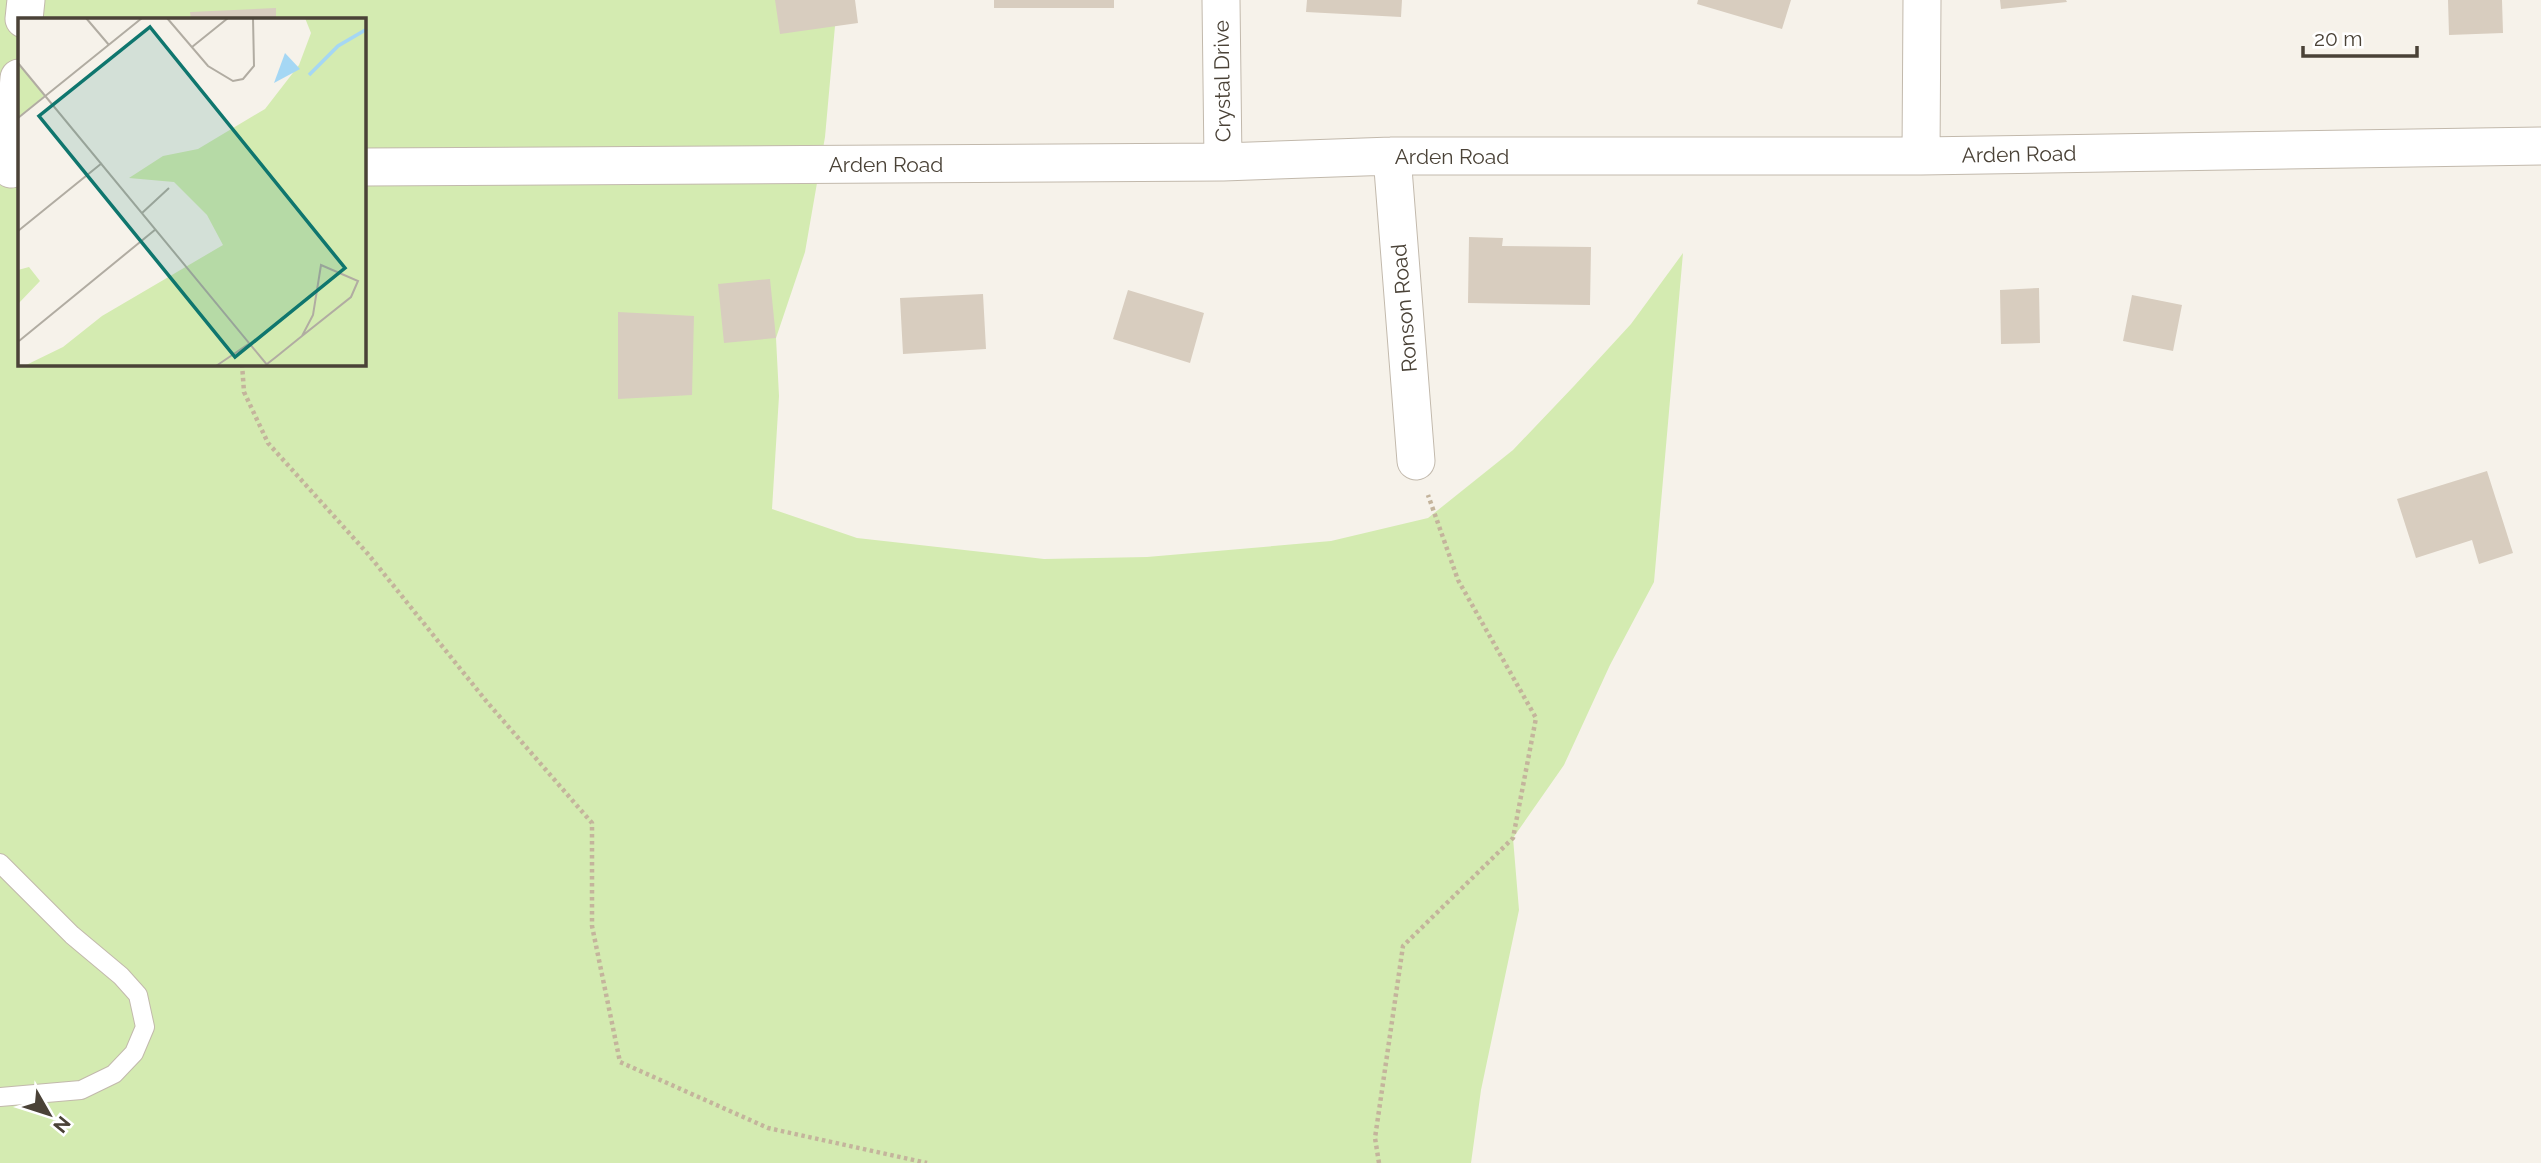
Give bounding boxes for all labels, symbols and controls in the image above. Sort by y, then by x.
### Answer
scale bar [2303,14,2417,58]
inset map [18,18,366,366]
street label: Crystal Drive [1208,20,1236,142]
text: 20 m [2314,26,2362,51]
street label: Arden Road [1961,141,2077,167]
street label: Arden Road [1395,144,1509,169]
street label: Arden Road [829,152,943,177]
street label: Ronson Road [1386,243,1422,373]
north arrow [14,1079,84,1149]
text: N [49,1112,75,1137]

